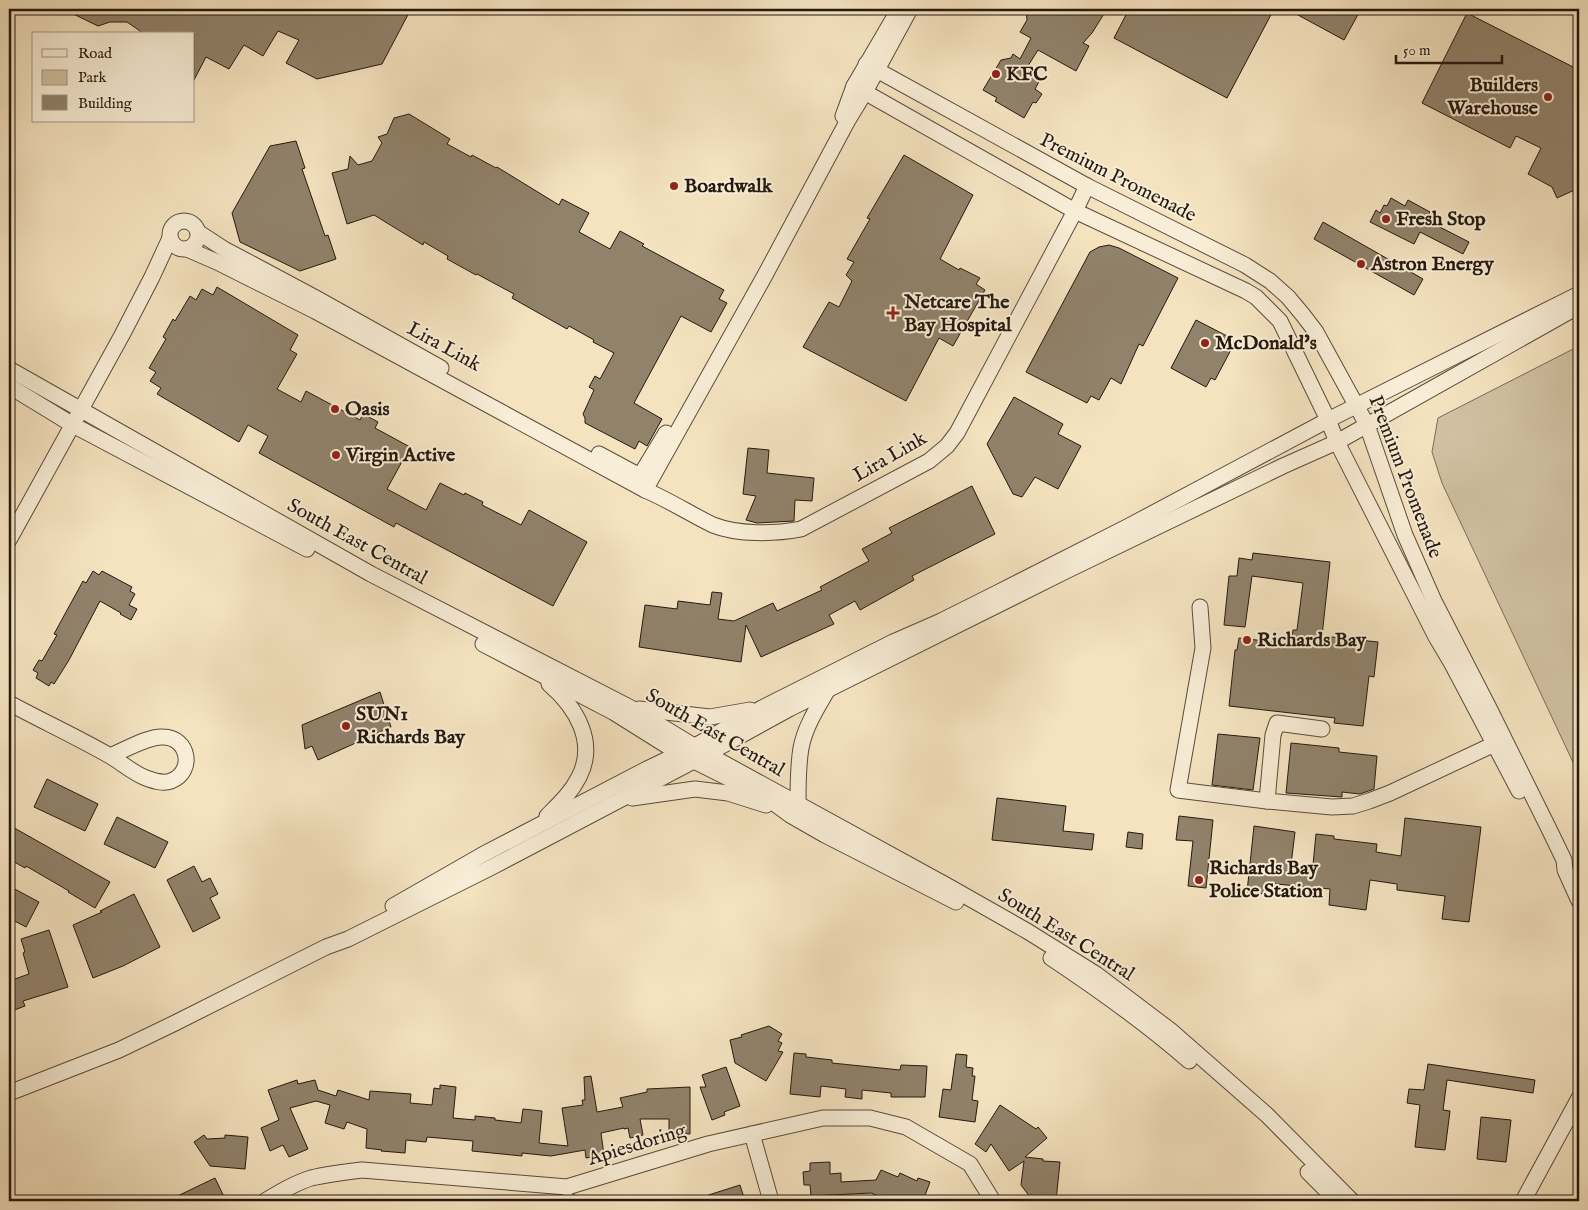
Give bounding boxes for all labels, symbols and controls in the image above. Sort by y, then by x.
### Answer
legend [32,32,195,122]
scale bar [1396,32,1502,64]
text: 50 m [1403,41,1431,60]
text: Road [78,44,113,63]
place label: KFC [1006,62,1047,87]
text: Park [78,68,108,87]
marker: KFC [990,68,1002,80]
place label: Builders Warehouse [1446,73,1539,121]
marker: Builders Warehouse [1542,91,1554,103]
text: Building [78,94,133,113]
street label: Premium Promenade [1036,128,1200,228]
place label: Boardwalk [684,174,774,199]
marker: Boardwalk [668,180,680,192]
place label: Fresh Stop [1396,207,1486,232]
marker: Fresh Stop [1380,213,1392,225]
place label: Astron Energy [1370,252,1495,277]
marker: Astron Energy [1355,258,1367,270]
place label: Netcare The Bay Hospital [903,290,1012,338]
marker: Netcare The Bay Hospital [886,306,900,320]
street label: Lira Link [403,316,486,378]
place label: McDonald's [1215,331,1317,356]
marker: McDonald's [1199,337,1211,349]
street label: Premium Promenade [1362,392,1448,562]
place label: Oasis [345,397,390,422]
marker: Oasis [329,403,341,415]
street label: Lira Link [849,426,932,488]
place label: Virgin Active [345,443,456,468]
marker: Virgin Active [330,449,342,461]
street label: South East Central [283,493,432,591]
place label: Richards Bay [1257,628,1367,653]
marker: Richards Bay [1241,634,1253,646]
street label: South East Central [641,683,789,783]
place label: SUN1 Richards Bay [356,702,466,750]
marker: SUN1 Richards Bay [340,720,352,732]
place label: Richards Bay Police Station [1209,856,1323,904]
marker: Richards Bay Police Station [1193,874,1205,886]
street label: South East Central [993,883,1139,987]
street label: Apiesdoring [584,1118,690,1172]

